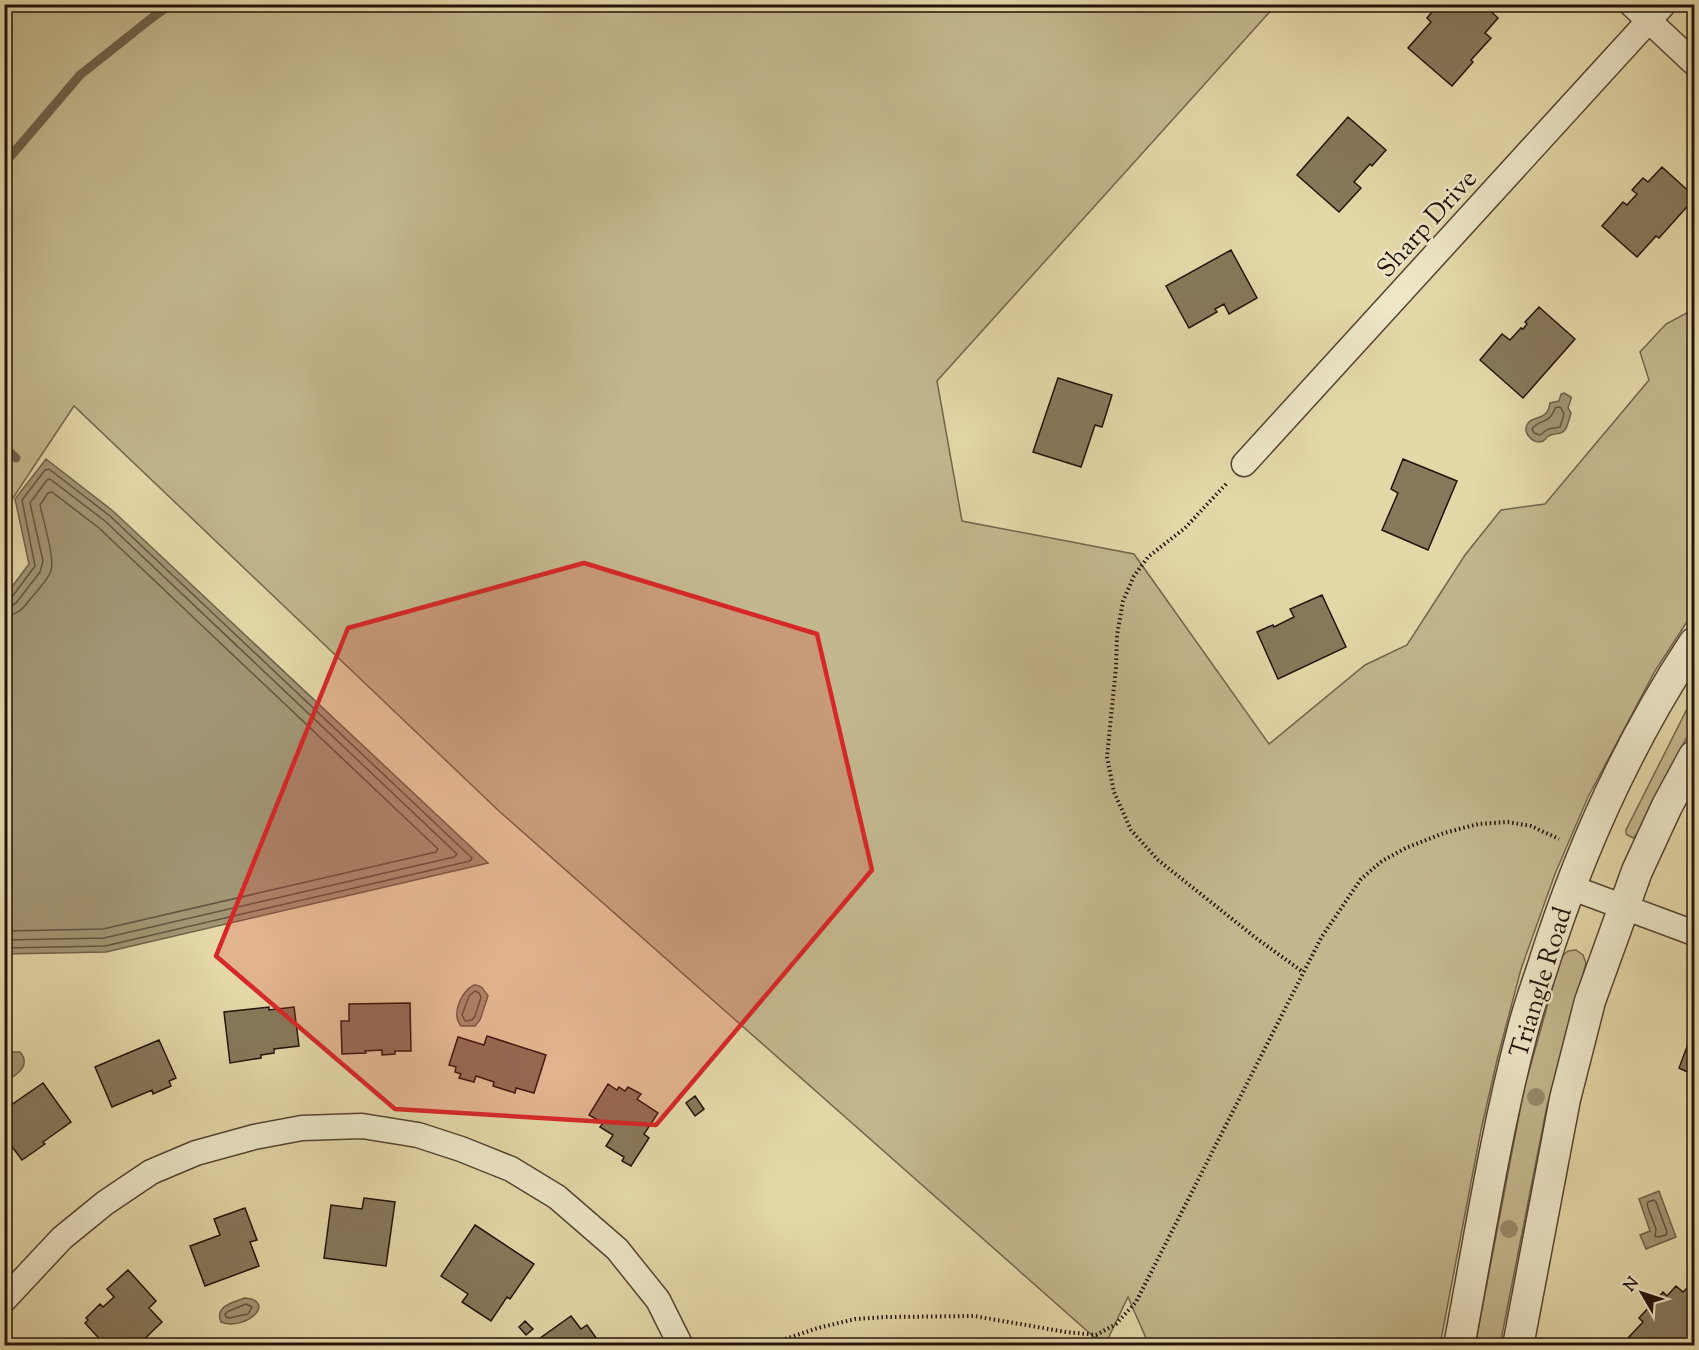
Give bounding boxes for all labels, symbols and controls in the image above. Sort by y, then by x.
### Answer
street label: Sharp Drive [1369,162,1487,287]
street label: Triangle Road [1502,902,1583,1063]
north arrow [1612,1263,1672,1323]
text: N [1619,1273,1645,1297]

